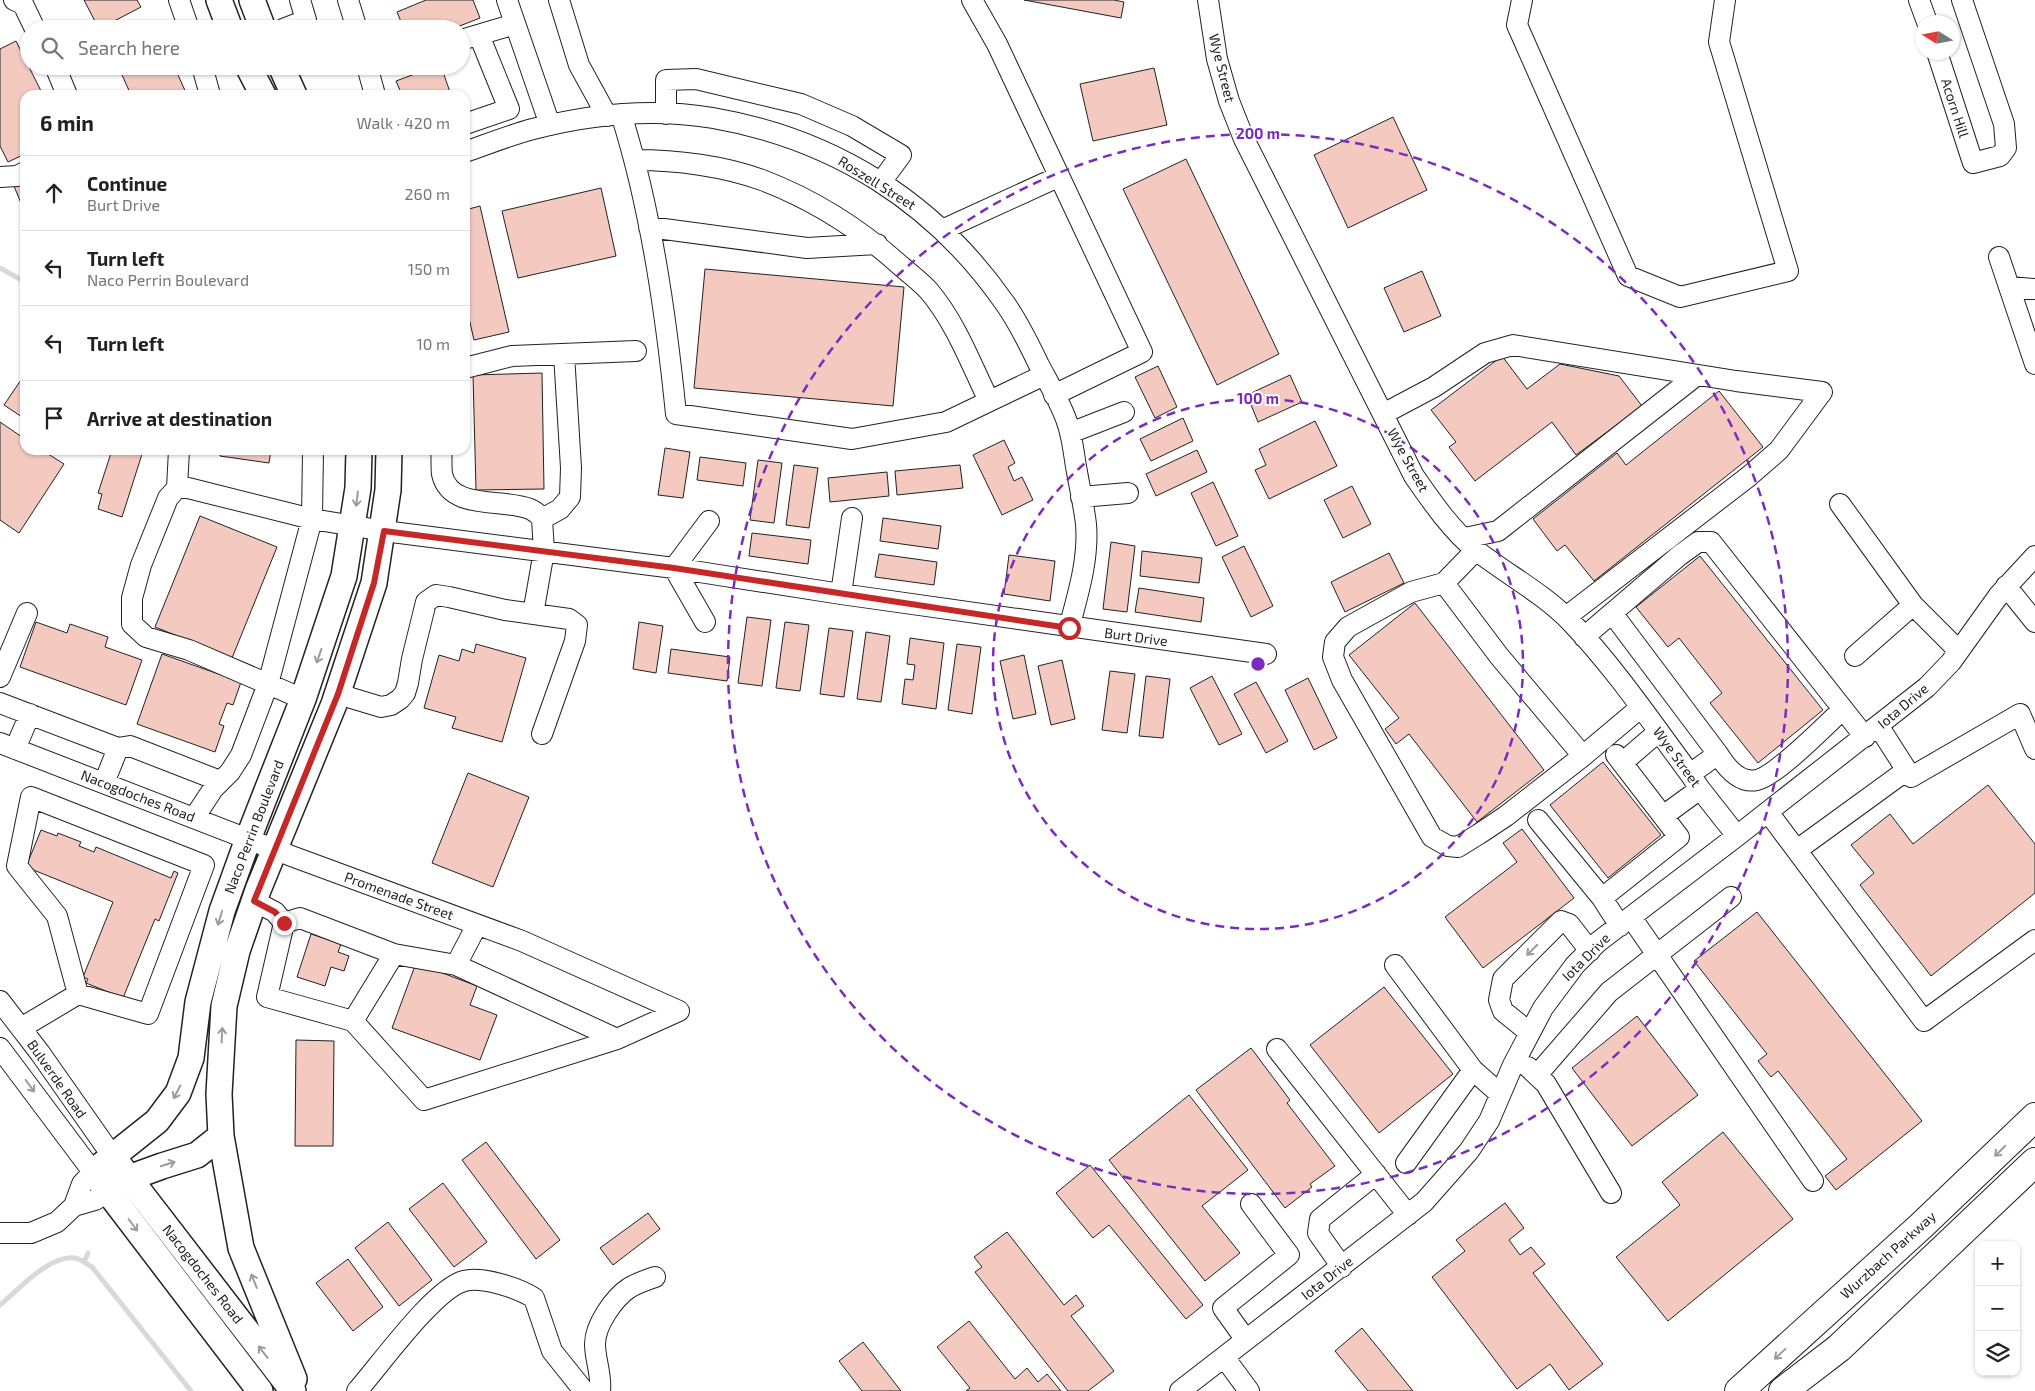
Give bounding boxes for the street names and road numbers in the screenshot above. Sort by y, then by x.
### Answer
street label: Wye Street [1206,32,1239,104]
street label: Acorn Hill [1938,76,1973,140]
street label: Roszell Street [835,152,919,213]
street label: Wye Street [1384,425,1433,495]
street label: Burt Drive [1103,624,1169,649]
street label: Iota Drive [1874,680,1932,732]
street label: Wye Street [1650,723,1705,790]
street label: Naco Perrin Boulevard [220,758,287,896]
street label: Nacogdoches Road [79,766,198,825]
street label: Promenade Street [342,868,456,923]
street label: Iota Drive [1558,929,1613,984]
street label: Bulverde Road [24,1036,91,1121]
street label: Wurzbach Parkway [1836,1207,1939,1302]
street label: Nacogdoches Road [159,1221,247,1327]
street label: Iota Drive [1297,1252,1356,1303]

